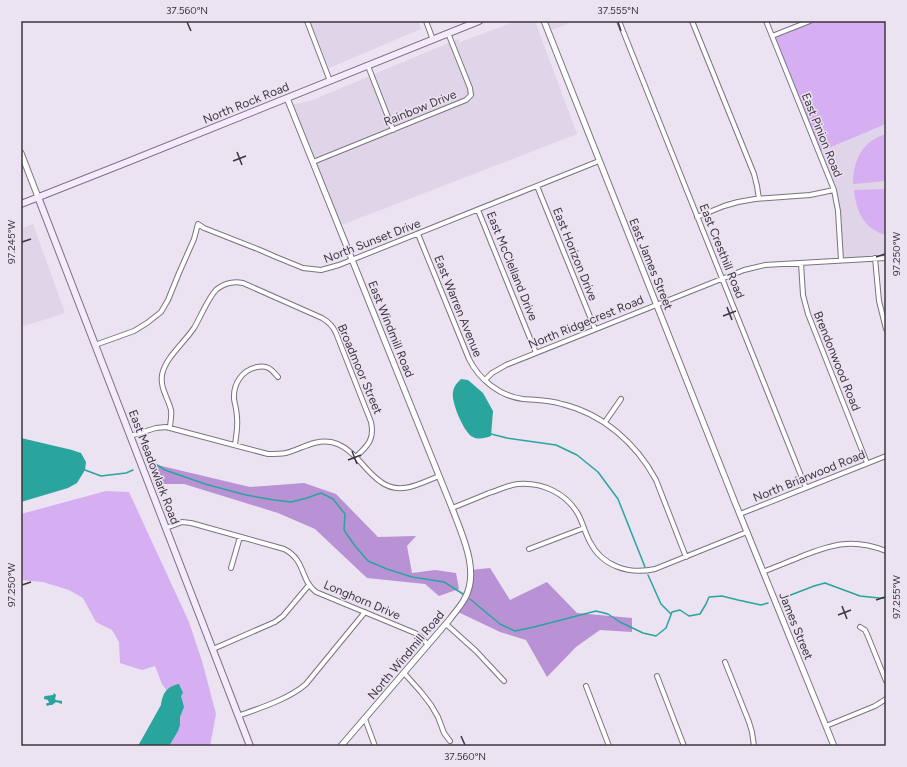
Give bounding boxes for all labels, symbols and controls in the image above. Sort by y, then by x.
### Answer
text: 37.560°N [166,4,208,17]
text: 37.555°N [597,4,639,17]
street label: North Rock Road [201,79,291,127]
street label: Rainbow Drive [382,87,459,129]
street label: East Pinion Road [799,91,845,179]
street label: East Cresthill Road [697,202,747,300]
street label: East Horizon Drive [550,205,600,303]
street label: East McClelland Drive [484,209,541,323]
street label: North Sunset Drive [322,216,423,266]
street label: East James Street [626,216,676,312]
text: 97.245°W [5,220,18,264]
text: 97.250°W [890,232,903,276]
street label: East Warren Avenue [431,253,485,359]
street label: East Windmill Road [365,279,417,379]
street label: North Ridgecrest Road [526,292,646,352]
street label: Brendonwood Road [811,309,863,413]
street label: Broadmoor Street [335,322,385,416]
street label: East Meadowlark Road [126,408,182,526]
street label: North Briarwood Road [751,447,867,505]
text: 97.250°W [5,563,18,607]
text: 97.255°W [890,575,903,619]
street label: Longhorn Drive [321,578,403,623]
street label: James Street [776,590,816,662]
street label: North Windmill Road [365,608,447,702]
text: 37.560°N [444,750,486,763]

